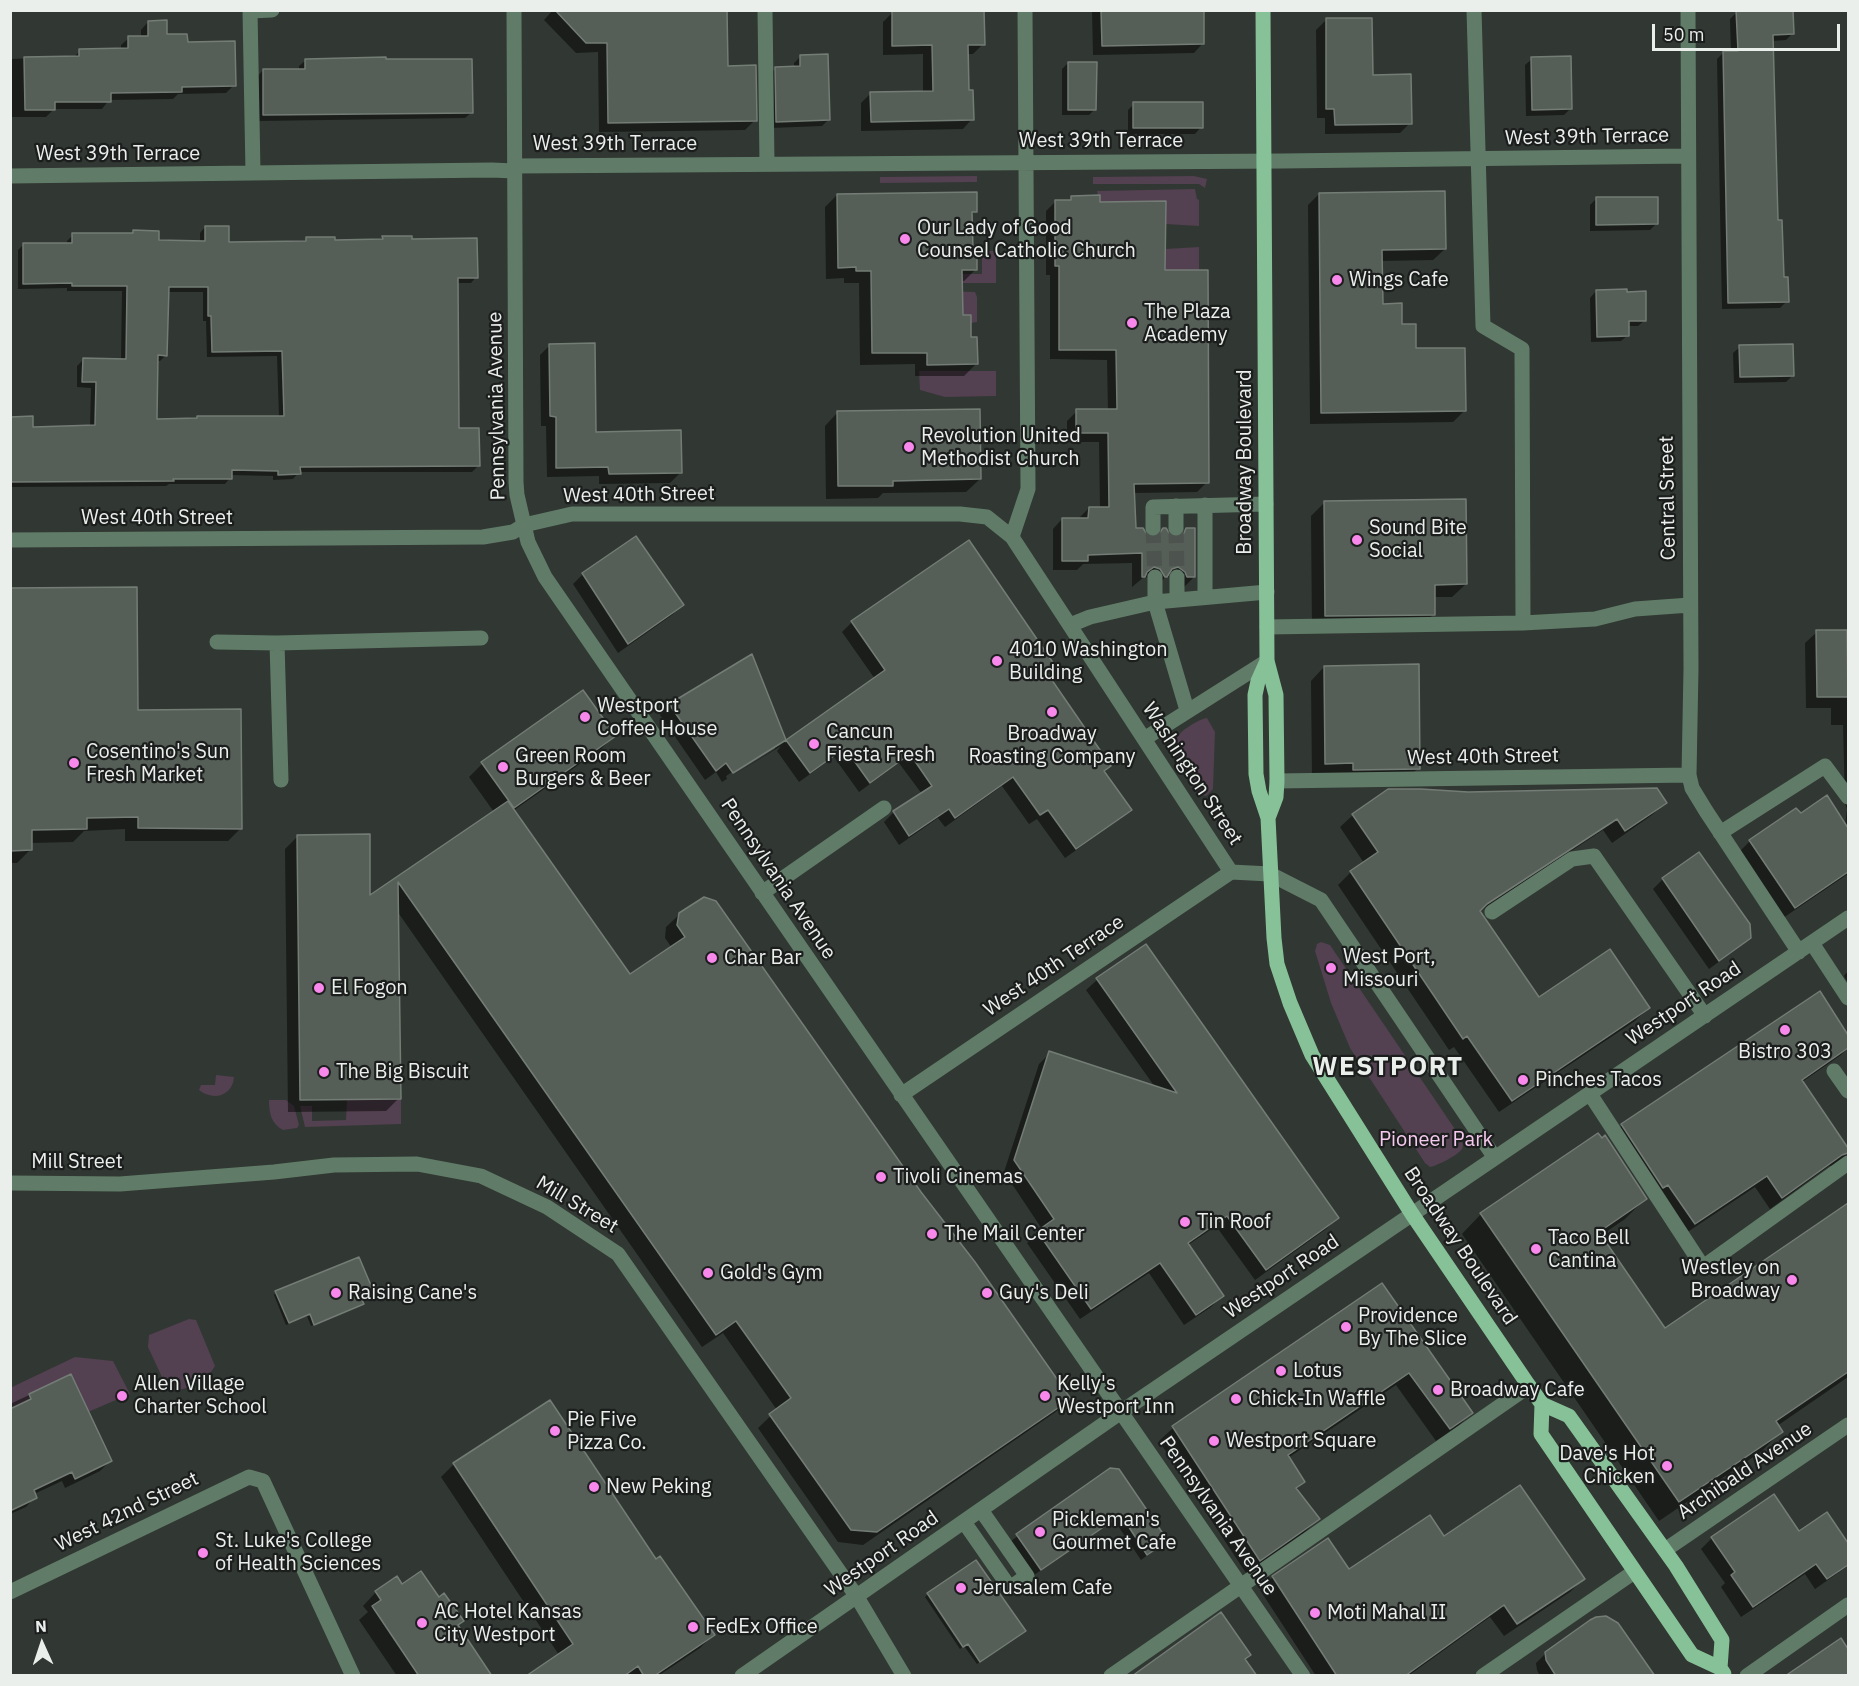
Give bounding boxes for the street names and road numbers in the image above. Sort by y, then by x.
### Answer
street label: West 39th Terrace [1505,124,1669,150]
street label: West 39th Terrace [1019,129,1183,153]
street label: West 39th Terrace [533,132,697,156]
street label: West 39th Terrace [36,142,200,166]
street label: Pennsylvania Avenue [483,311,511,501]
street label: Broadway Boulevard [1233,369,1257,555]
street label: Central Street [1655,435,1681,561]
street label: West 40th Street [563,482,715,508]
street label: West 40th Street [81,506,233,530]
street label: Washington Street [1137,698,1247,850]
street label: West 40th Street [1407,744,1559,770]
street label: Pennsylvania Avenue [715,794,841,964]
street label: West 40th Terrace [979,910,1129,1022]
street label: Westport Road [1622,957,1746,1051]
street label: Mill Street [31,1150,123,1174]
street label: Broadway Boulevard [1398,1162,1522,1330]
street label: Mill Street [532,1171,622,1239]
street label: Westport Road [1220,1230,1344,1324]
street label: Archibald Avenue [1673,1417,1817,1525]
street label: Pennsylvania Avenue [1154,1432,1282,1600]
street label: West 42nd Street [51,1467,203,1557]
street label: Westport Road [821,1506,943,1602]

